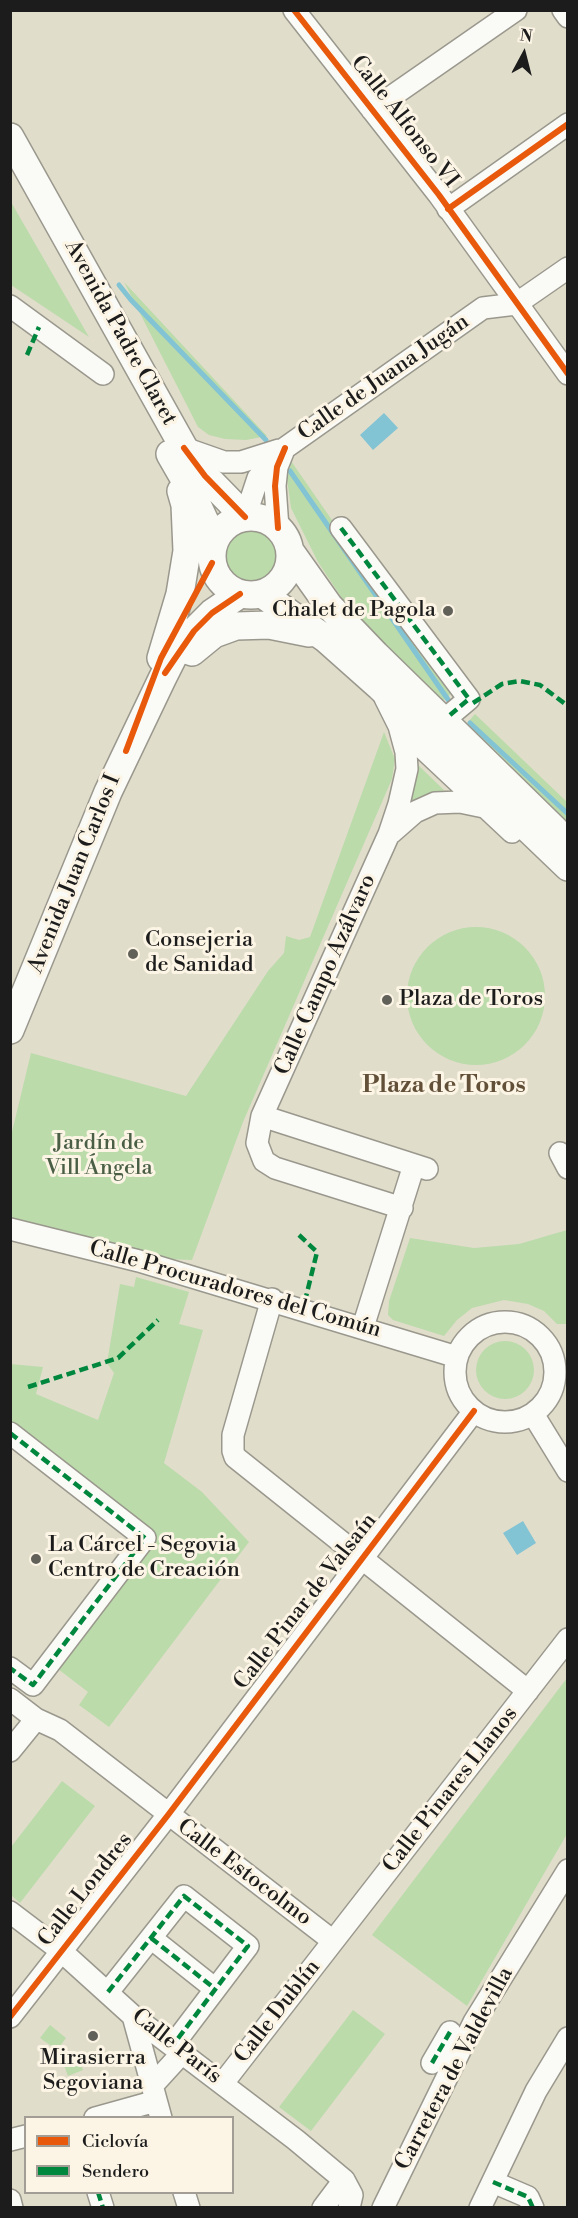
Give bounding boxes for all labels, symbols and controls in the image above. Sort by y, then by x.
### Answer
north arrow [494,24,554,84]
text: N [519,25,534,47]
street label: Calle Alfonso VI [344,51,464,193]
street label: Avenida Padre Claret [58,236,182,430]
street label: Calle de Juana Jugán [293,309,475,447]
place label: Chalet de Pagola [272,598,436,624]
marker: Chalet de Pagola [441,604,455,618]
street label: Avenida Juan Carlos I [23,771,127,977]
street label: Calle Campo Azálvaro [270,870,382,1080]
place label: Consejeria de Sanidad [145,928,253,980]
marker: Consejeria de Sanidad [126,947,140,961]
place label: Plaza de Toros [399,987,543,1013]
marker: Plaza de Toros [380,993,394,1007]
district label: Plaza de Toros [362,1072,526,1100]
park label: Jardín de Vill Ángela [45,1131,153,1182]
street label: Calle Procuradores del Común [86,1236,384,1344]
street label: Calle Pinar de Valsaín [229,1509,383,1695]
place label: La Cárcel - Segovia Centro de Creación [48,1533,240,1585]
marker: La Cárcel - Segovia Centro de Creación [29,1552,43,1566]
street label: Calle Pinares Llanos [378,1702,524,1878]
street label: Calle Estocolmo [172,1814,316,1932]
street label: Calle Londres [33,1828,139,1952]
street label: Calle Dublín [229,1955,327,2069]
street label: Carretera de Valdevilla [390,1963,520,2175]
street label: Calle París [126,2004,226,2090]
marker: Mirasierra Segoviana [86,2029,100,2043]
place label: Mirasierra Segoviana [40,2046,146,2098]
legend [24,2116,234,2194]
text: Ciclovía [82,2130,148,2153]
text: Sendero [82,2160,149,2183]

